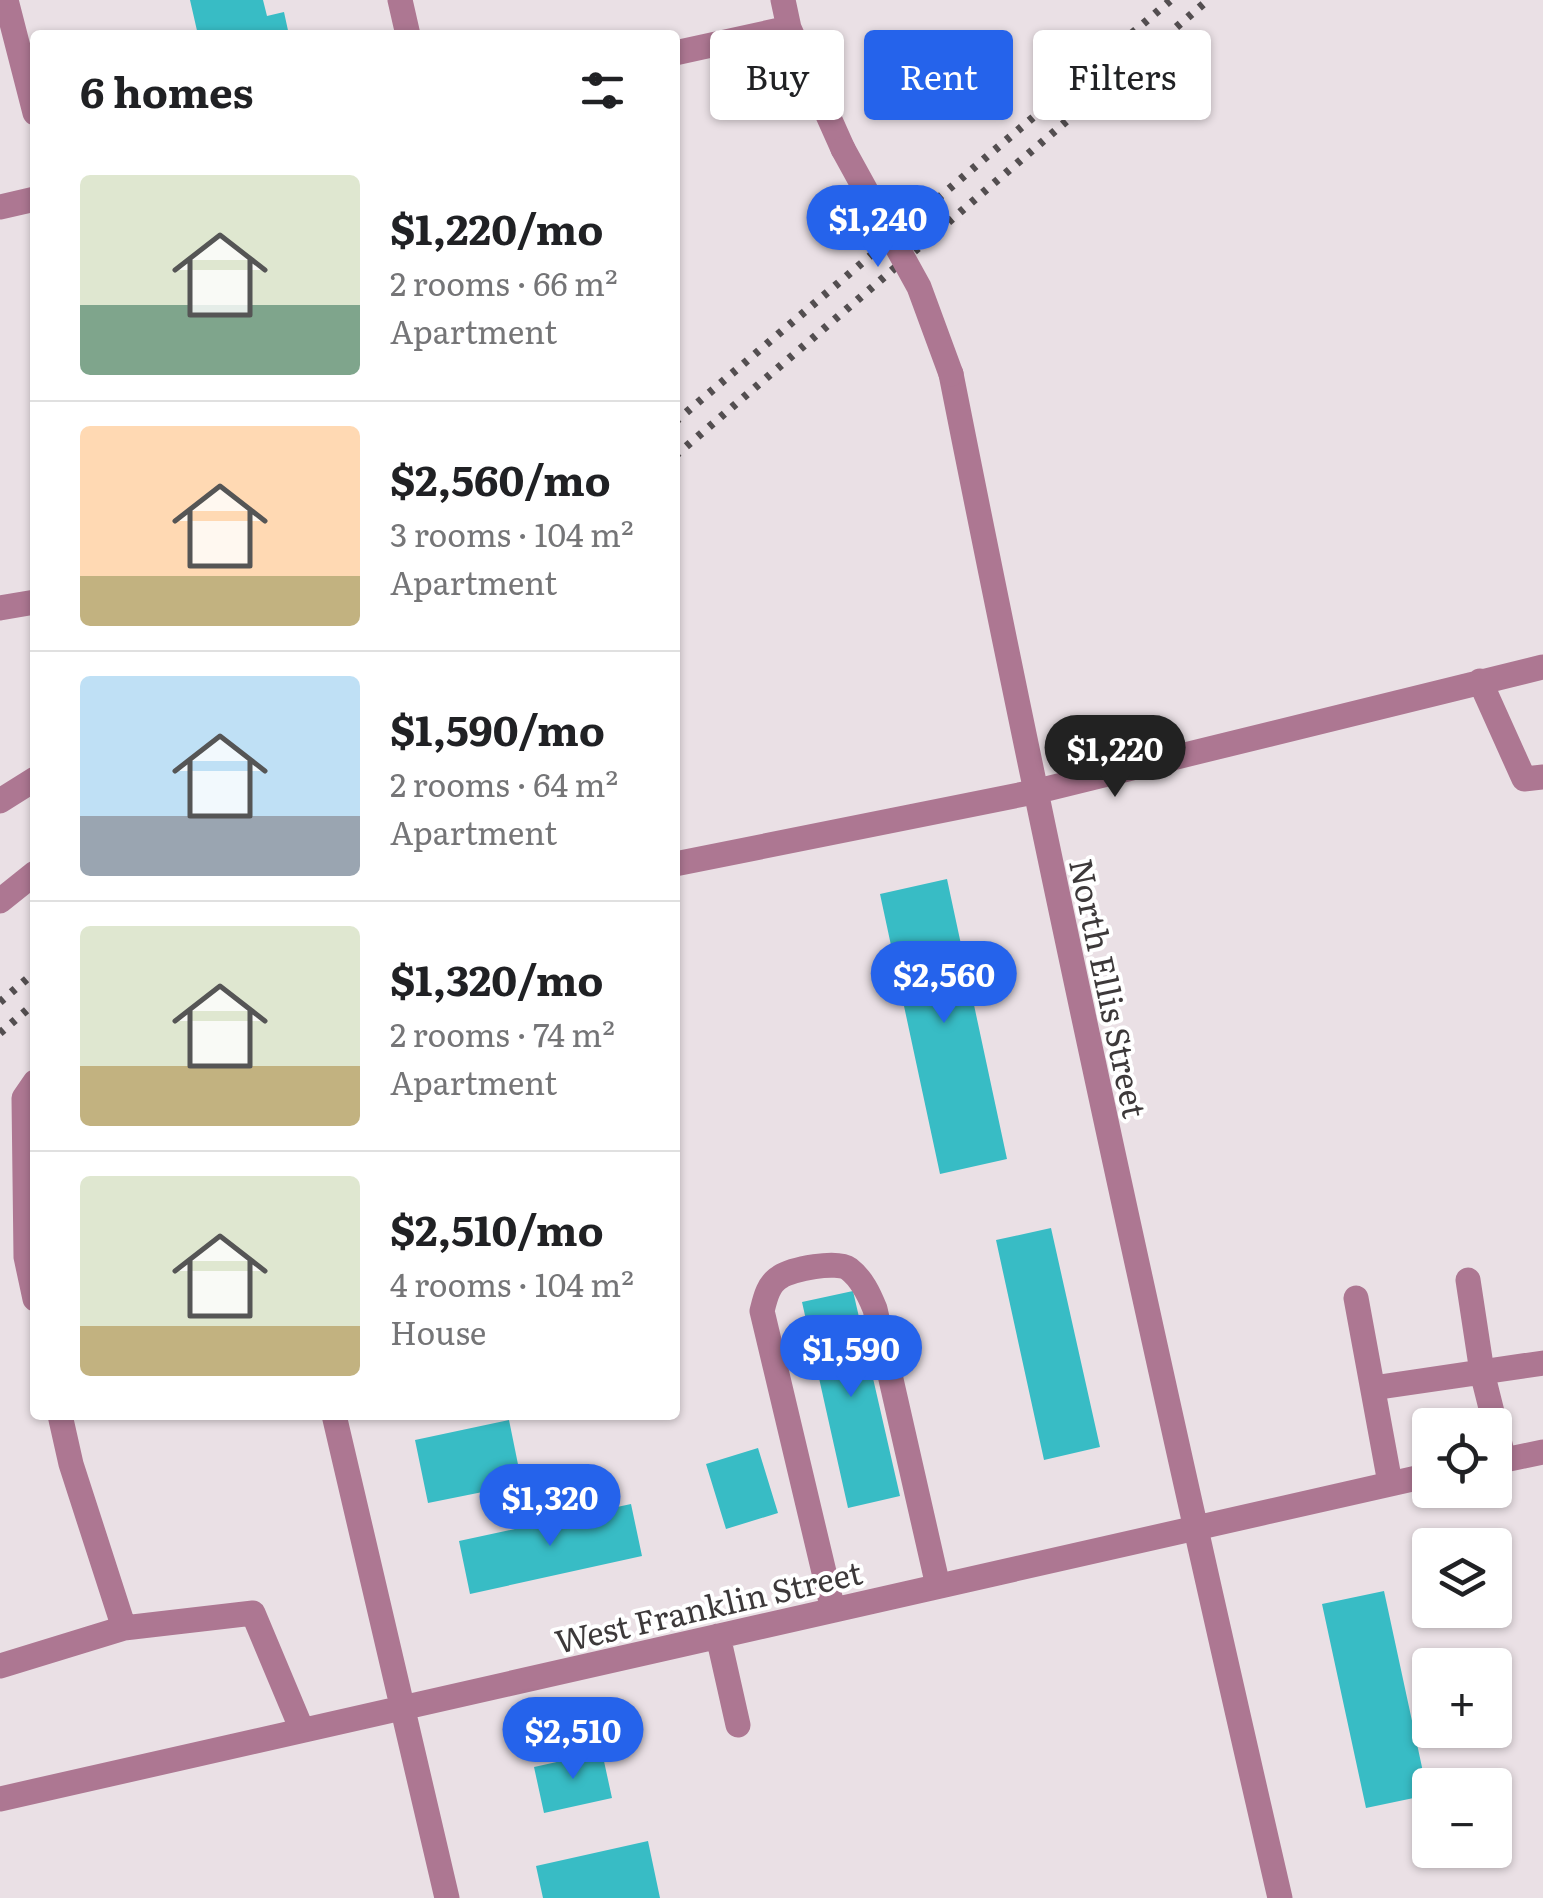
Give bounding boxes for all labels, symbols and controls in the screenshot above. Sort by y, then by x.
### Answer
chip: Buy [710,30,844,120]
chip: Rent [864,30,1013,120]
chip: Filters [1033,30,1211,120]
text: 6 homes [80,59,254,121]
icon: filters [575,63,630,118]
pin: $1,240 [797,185,959,270]
text: $1,240 [829,193,927,241]
text: $1,220/mo [390,196,603,258]
icon: home [160,215,280,335]
text: 2 rooms · 66 m² [390,258,618,306]
text: Apartment [390,306,557,354]
text: $2,560/mo [390,447,611,509]
icon: home [160,466,280,586]
text: 3 rooms · 104 m² [390,509,634,557]
text: Apartment [390,557,557,605]
text: $1,590/mo [390,697,605,759]
pin: $1,220 [1034,715,1196,800]
icon: home [160,716,280,836]
text: $1,220 [1067,723,1163,771]
text: 2 rooms · 64 m² [390,759,618,807]
text: Apartment [390,807,557,855]
street label: North Ellis Street [1059,854,1161,1122]
pin: $2,560 [863,941,1025,1026]
text: $1,320/mo [390,947,604,1009]
text: $2,560 [893,949,995,997]
icon: home [160,966,280,1086]
text: 2 rooms · 74 m² [390,1009,615,1057]
text: Apartment [390,1057,557,1105]
text: $2,510/mo [390,1197,604,1259]
icon: home [160,1216,280,1336]
text: 4 rooms · 104 m² [390,1259,634,1307]
text: House [390,1307,486,1355]
pin: $1,590 [770,1315,932,1400]
text: $1,590 [802,1323,900,1371]
map controls [1412,1408,1512,1868]
button: locate [1412,1408,1512,1508]
pin: $1,320 [469,1464,631,1549]
text: $1,320 [502,1472,598,1520]
button: layers [1412,1528,1512,1628]
street label: West Franklin Street [550,1546,866,1664]
button: + [1412,1648,1512,1748]
pin: $2,510 [492,1697,654,1782]
text: $2,510 [524,1705,622,1753]
button: − [1412,1768,1512,1868]

